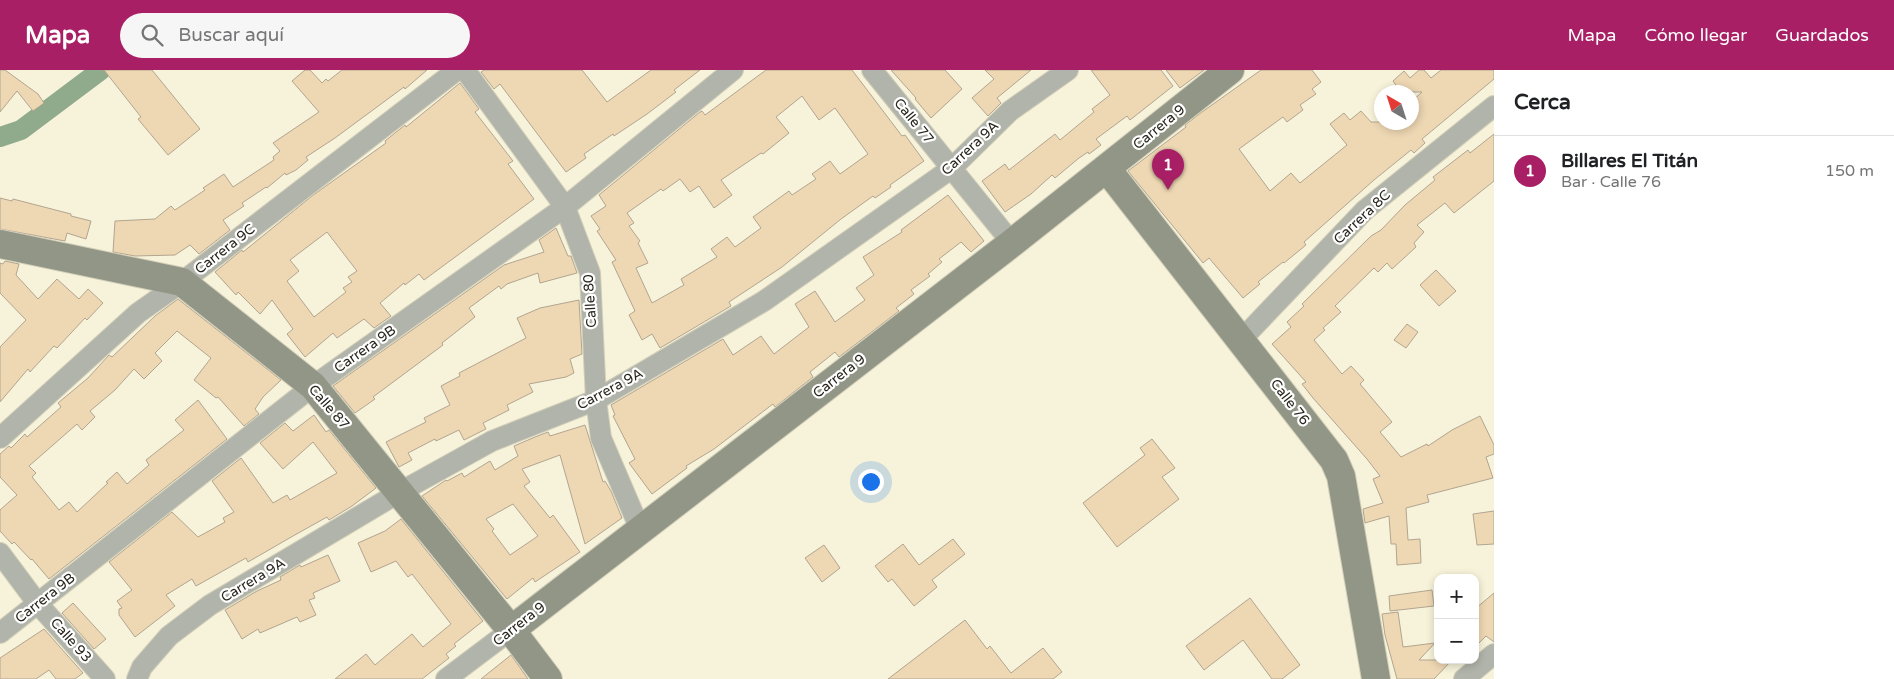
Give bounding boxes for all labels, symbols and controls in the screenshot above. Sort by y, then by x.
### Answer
search box [120,13,470,58]
text: Mapa [25,21,90,50]
icon: search [138,21,166,49]
text: Buscar aquí [178,24,284,46]
text: Mapa [1567,24,1616,46]
text: Cómo llegar [1644,24,1747,46]
text: Guardados [1775,24,1869,46]
north arrow [1374,85,1419,130]
text: Cerca [1514,90,1571,115]
street label: Calle 77 [890,95,938,147]
street label: Carrera 9 [1130,101,1188,153]
street label: Carrera 9A [938,117,1002,179]
pin: 1 [1152,149,1184,190]
text: Billares El Titán [1561,150,1698,172]
text: 1 [1525,161,1535,181]
text: 150 m [1825,161,1874,181]
text: Bar · Calle 76 [1561,172,1661,192]
street label: Carrera 8C [1330,186,1394,248]
street label: Carrera 9C [192,220,259,278]
street label: Calle 80 [580,273,600,328]
street label: Carrera 9B [331,322,399,376]
street label: Carrera 9 [809,350,869,402]
street label: Carrera 9A [574,365,646,413]
street label: Calle 76 [1267,376,1313,429]
street label: Calle 87 [305,381,353,433]
your location [858,469,884,495]
street label: Carrera 9A [218,554,288,606]
street label: Carrera 9B [12,569,78,627]
map controls [1434,574,1479,664]
button: + [1434,574,1479,619]
street label: Carrera 9 [489,598,549,650]
street label: Calle 93 [47,614,95,666]
button: − [1434,619,1479,664]

